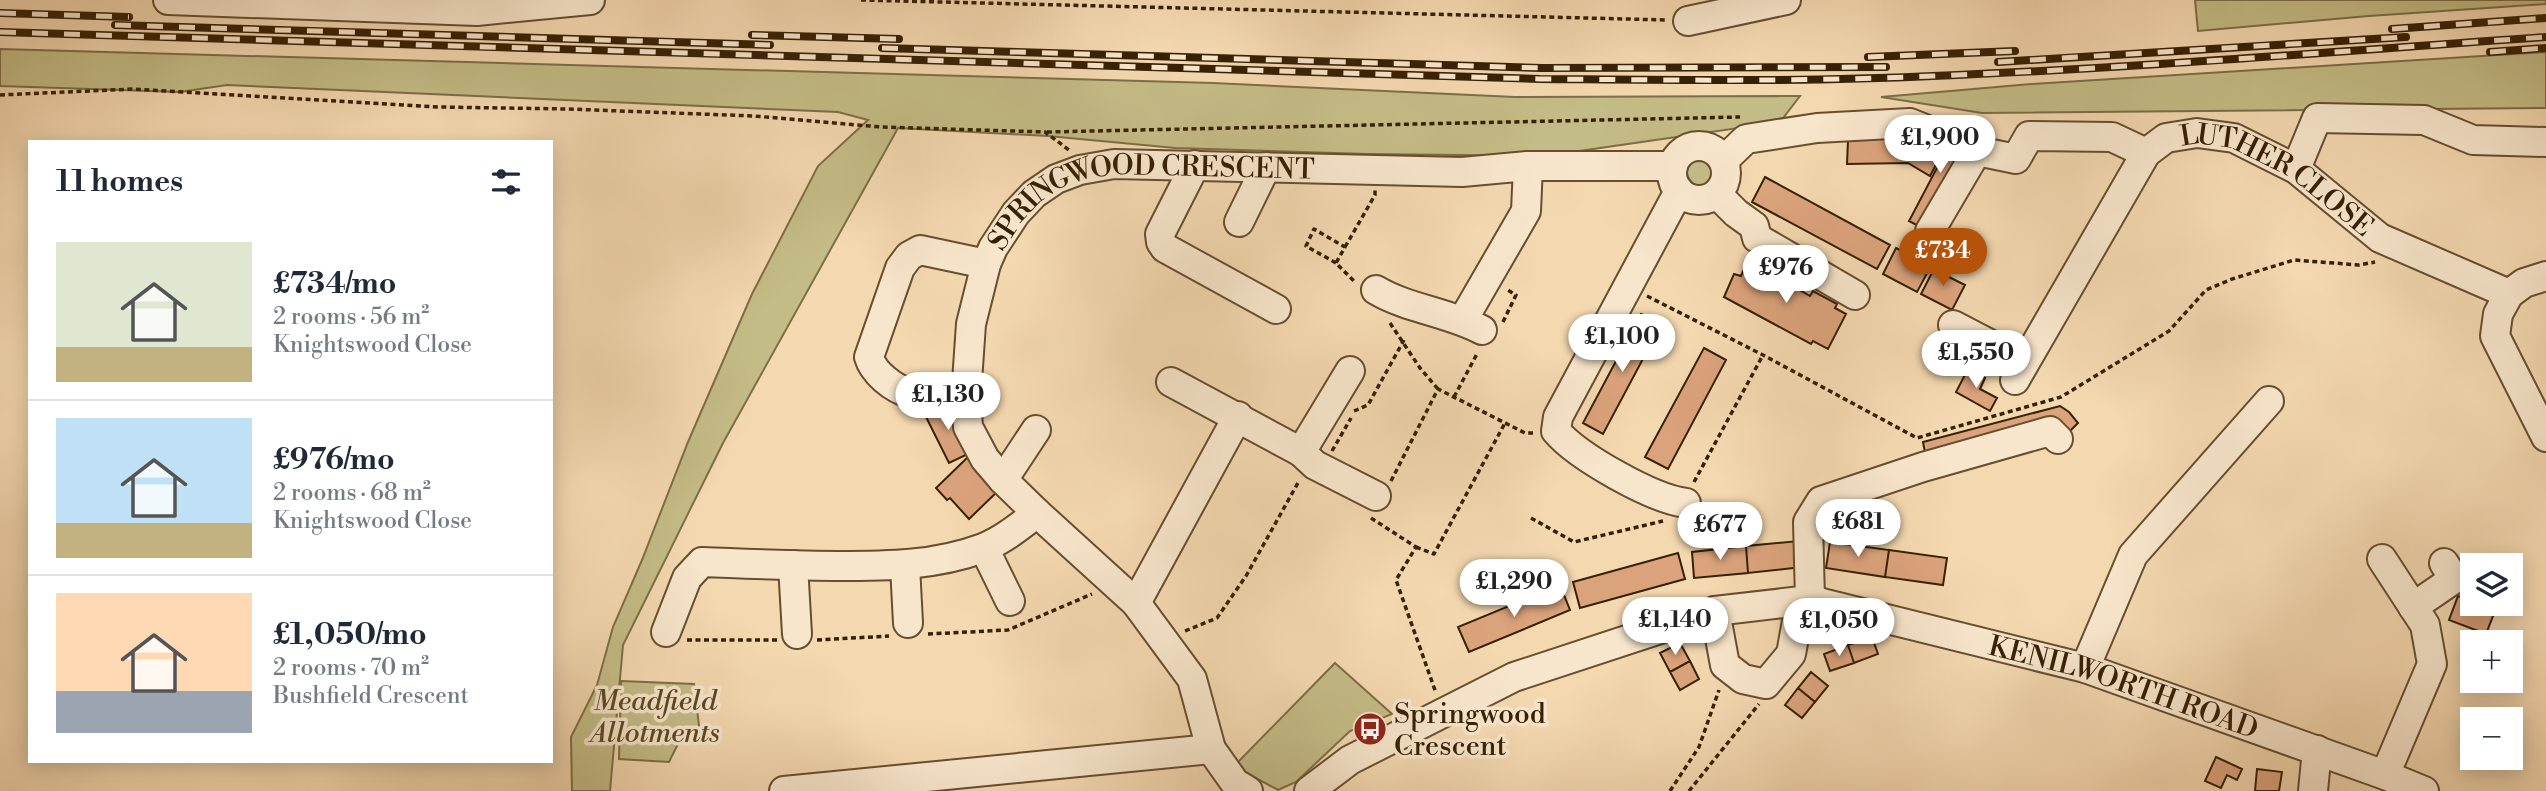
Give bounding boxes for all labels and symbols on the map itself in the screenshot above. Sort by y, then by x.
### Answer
pin: £1,900 [1883,116,1997,175]
street label: LUTHER CLOSE [2177,117,2380,244]
street label: SPRINGWOOD CRESCENT [980,148,1315,257]
pin: £734 [1902,229,1984,288]
pin: £976 [1745,246,1827,305]
pin: £1,100 [1565,314,1679,374]
pin: £1,550 [1919,330,2033,390]
pin: £1,130 [891,372,1005,432]
pin: £681 [1817,500,1899,559]
pin: £677 [1679,503,1761,562]
pin: £1,290 [1457,560,1571,619]
pin: £1,140 [1618,598,1732,657]
pin: £1,050 [1782,598,1896,658]
street label: KENILWORTH ROAD [1985,629,2263,747]
park label: Meadfield Allotments [587,684,720,751]
place label: Springwood Crescent [1394,697,1546,764]
bus stop icon: Springwood Crescent [1351,710,1389,748]

